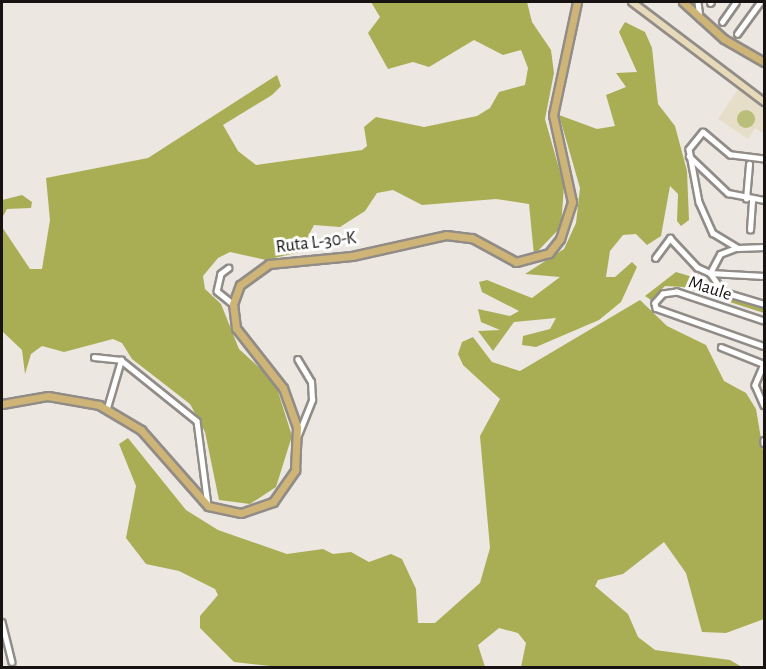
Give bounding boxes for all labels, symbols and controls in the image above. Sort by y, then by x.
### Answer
street label: Ruta L-30-K [275,227,357,259]
street label: Maule [686,272,734,306]

